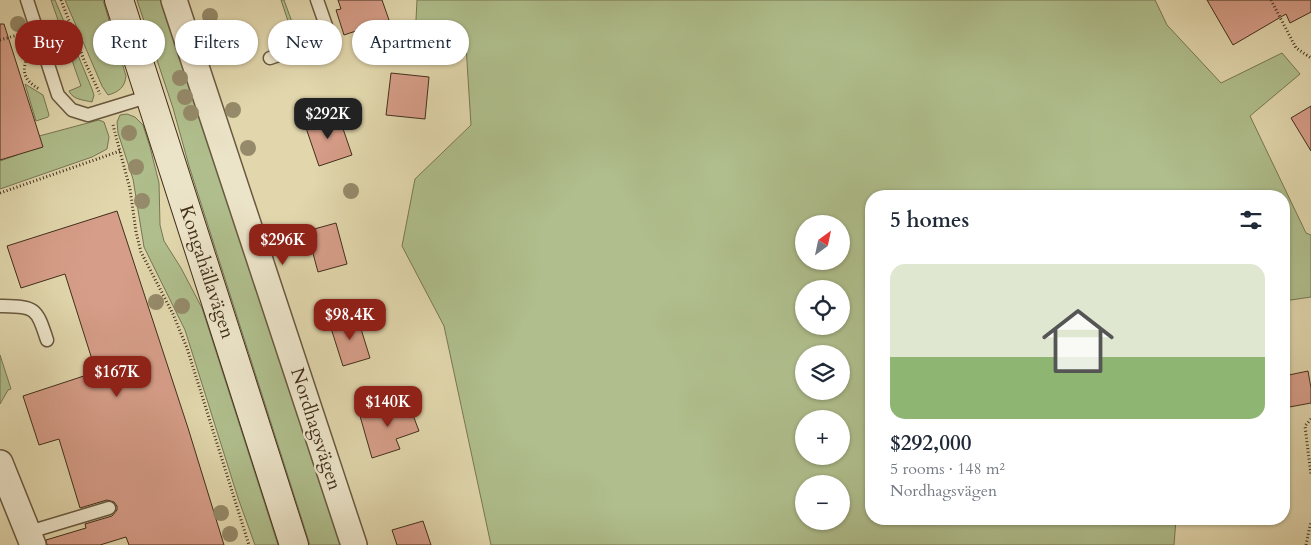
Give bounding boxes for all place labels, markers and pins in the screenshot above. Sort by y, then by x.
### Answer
pin: $292K [293,98,363,140]
pin: $296K [248,224,318,266]
pin: $98.4K [309,298,391,341]
pin: $167K [82,356,152,398]
pin: $140K [353,386,423,428]

